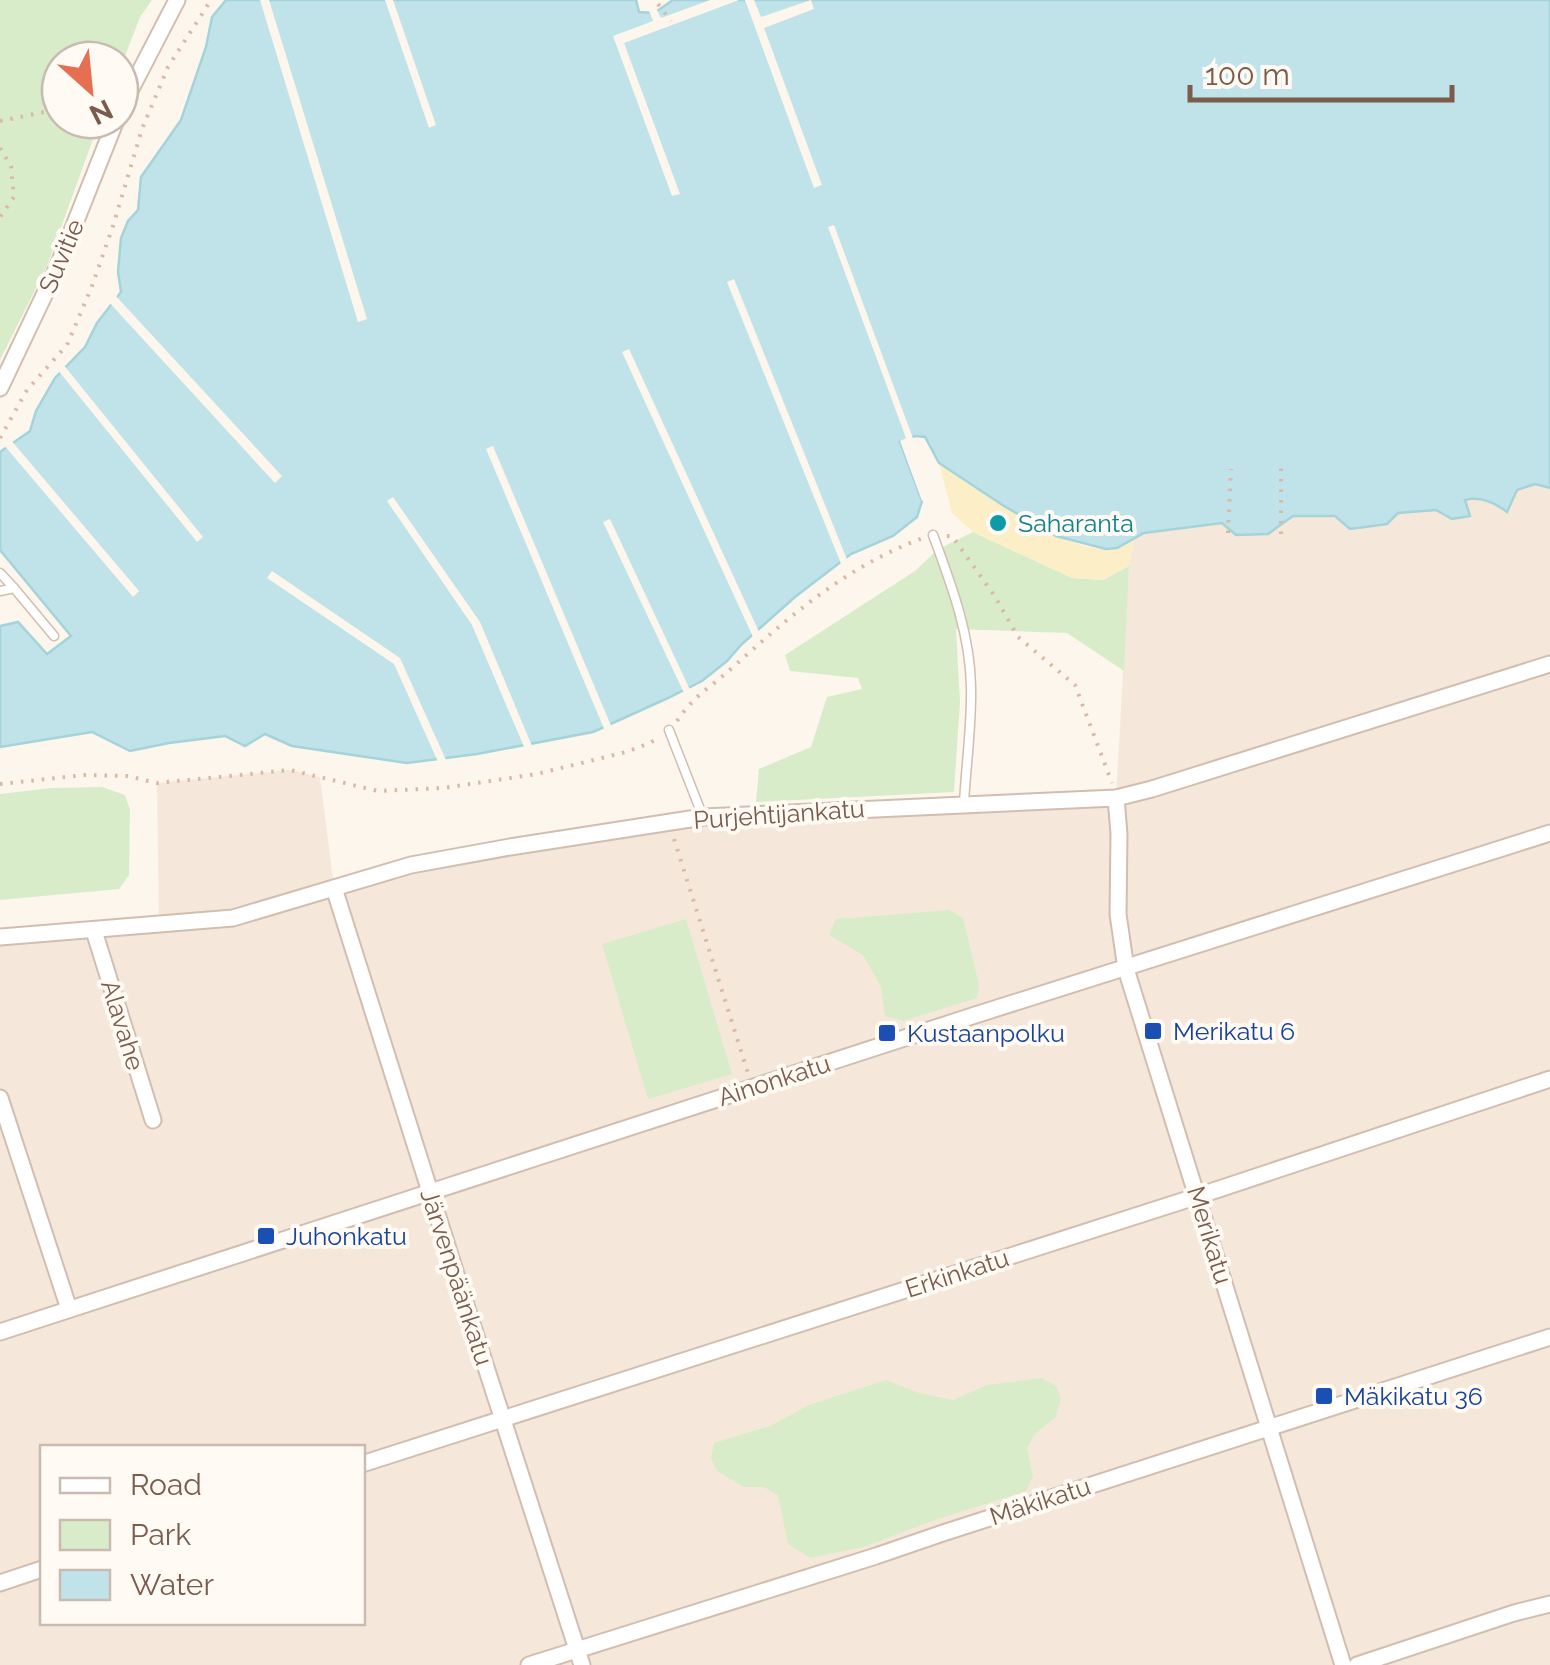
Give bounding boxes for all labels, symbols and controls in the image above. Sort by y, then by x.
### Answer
north arrow [40,40,140,140]
scale bar [1190,40,1452,102]
text: 100 m [1205,57,1290,92]
text: N [84,92,118,131]
street label: Suvitie [32,215,90,297]
place label: Saharanta [1018,508,1134,538]
marker: Saharanta [987,512,1009,534]
street label: Purjehtijankatu [692,793,866,835]
street label: Alavahe [95,976,151,1074]
place label: Merikatu 6 [1173,1016,1295,1046]
place label: Kustaanpolku [907,1018,1065,1048]
marker: Merikatu 6 [1142,1020,1164,1042]
marker: Kustaanpolku [876,1022,898,1044]
street label: Ainonkatu [714,1048,834,1112]
street label: Merikatu [1181,1183,1239,1287]
street label: Järvenpäänkatu [414,1185,500,1369]
place label: Juhonkatu [286,1221,407,1251]
marker: Juhonkatu [255,1225,277,1247]
street label: Erkinkatu [901,1242,1013,1304]
place label: Mäkikatu 36 [1344,1381,1483,1411]
marker: Mäkikatu 36 [1313,1385,1335,1407]
legend [40,1445,365,1625]
text: Road [130,1467,202,1502]
street label: Mäkikatu [986,1471,1094,1531]
text: Park [130,1517,191,1552]
text: Water [130,1567,214,1602]

